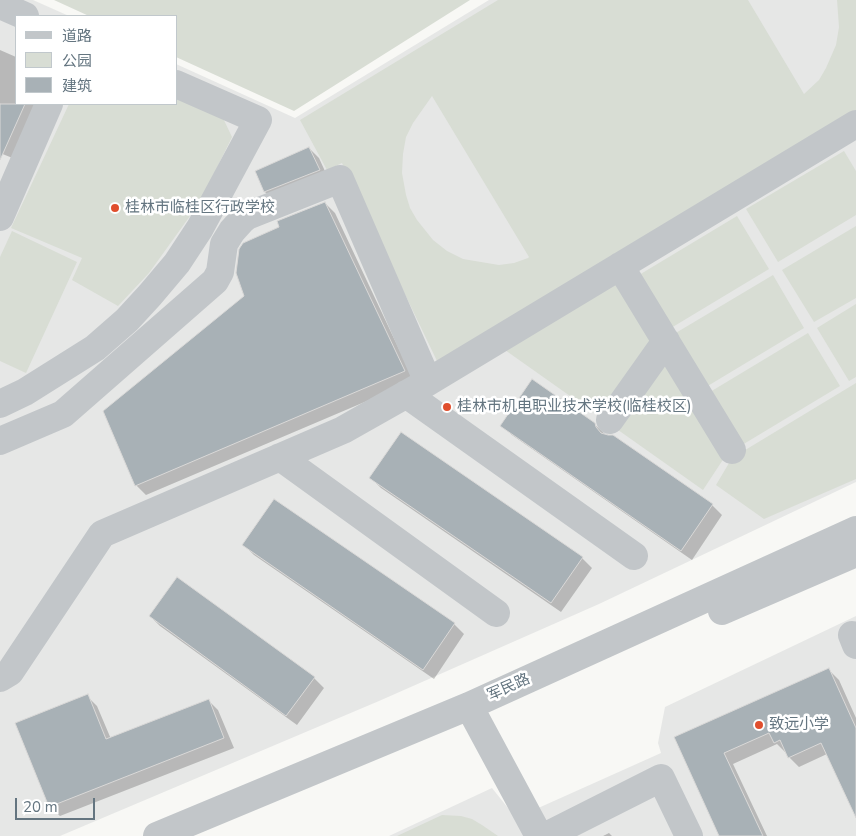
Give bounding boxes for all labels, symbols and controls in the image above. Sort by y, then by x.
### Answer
legend [15,15,178,105]
text: 道路 [62,26,92,46]
text: 公园 [62,51,92,71]
text: 建筑 [62,76,92,96]
place label: 桂林市临桂区行政学校 [125,199,275,217]
marker: 桂林市临桂区行政学校 [109,202,121,214]
place label: 桂林市机电职业技术学校(临桂校区) [457,398,692,416]
marker: 桂林市机电职业技术学校(临桂校区) [441,401,453,413]
street label: 军民路 [485,671,533,705]
place label: 致远小学 [769,716,829,734]
marker: 致远小学 [753,719,765,731]
scale bar [18,788,98,820]
text: 20 m [23,797,58,817]

